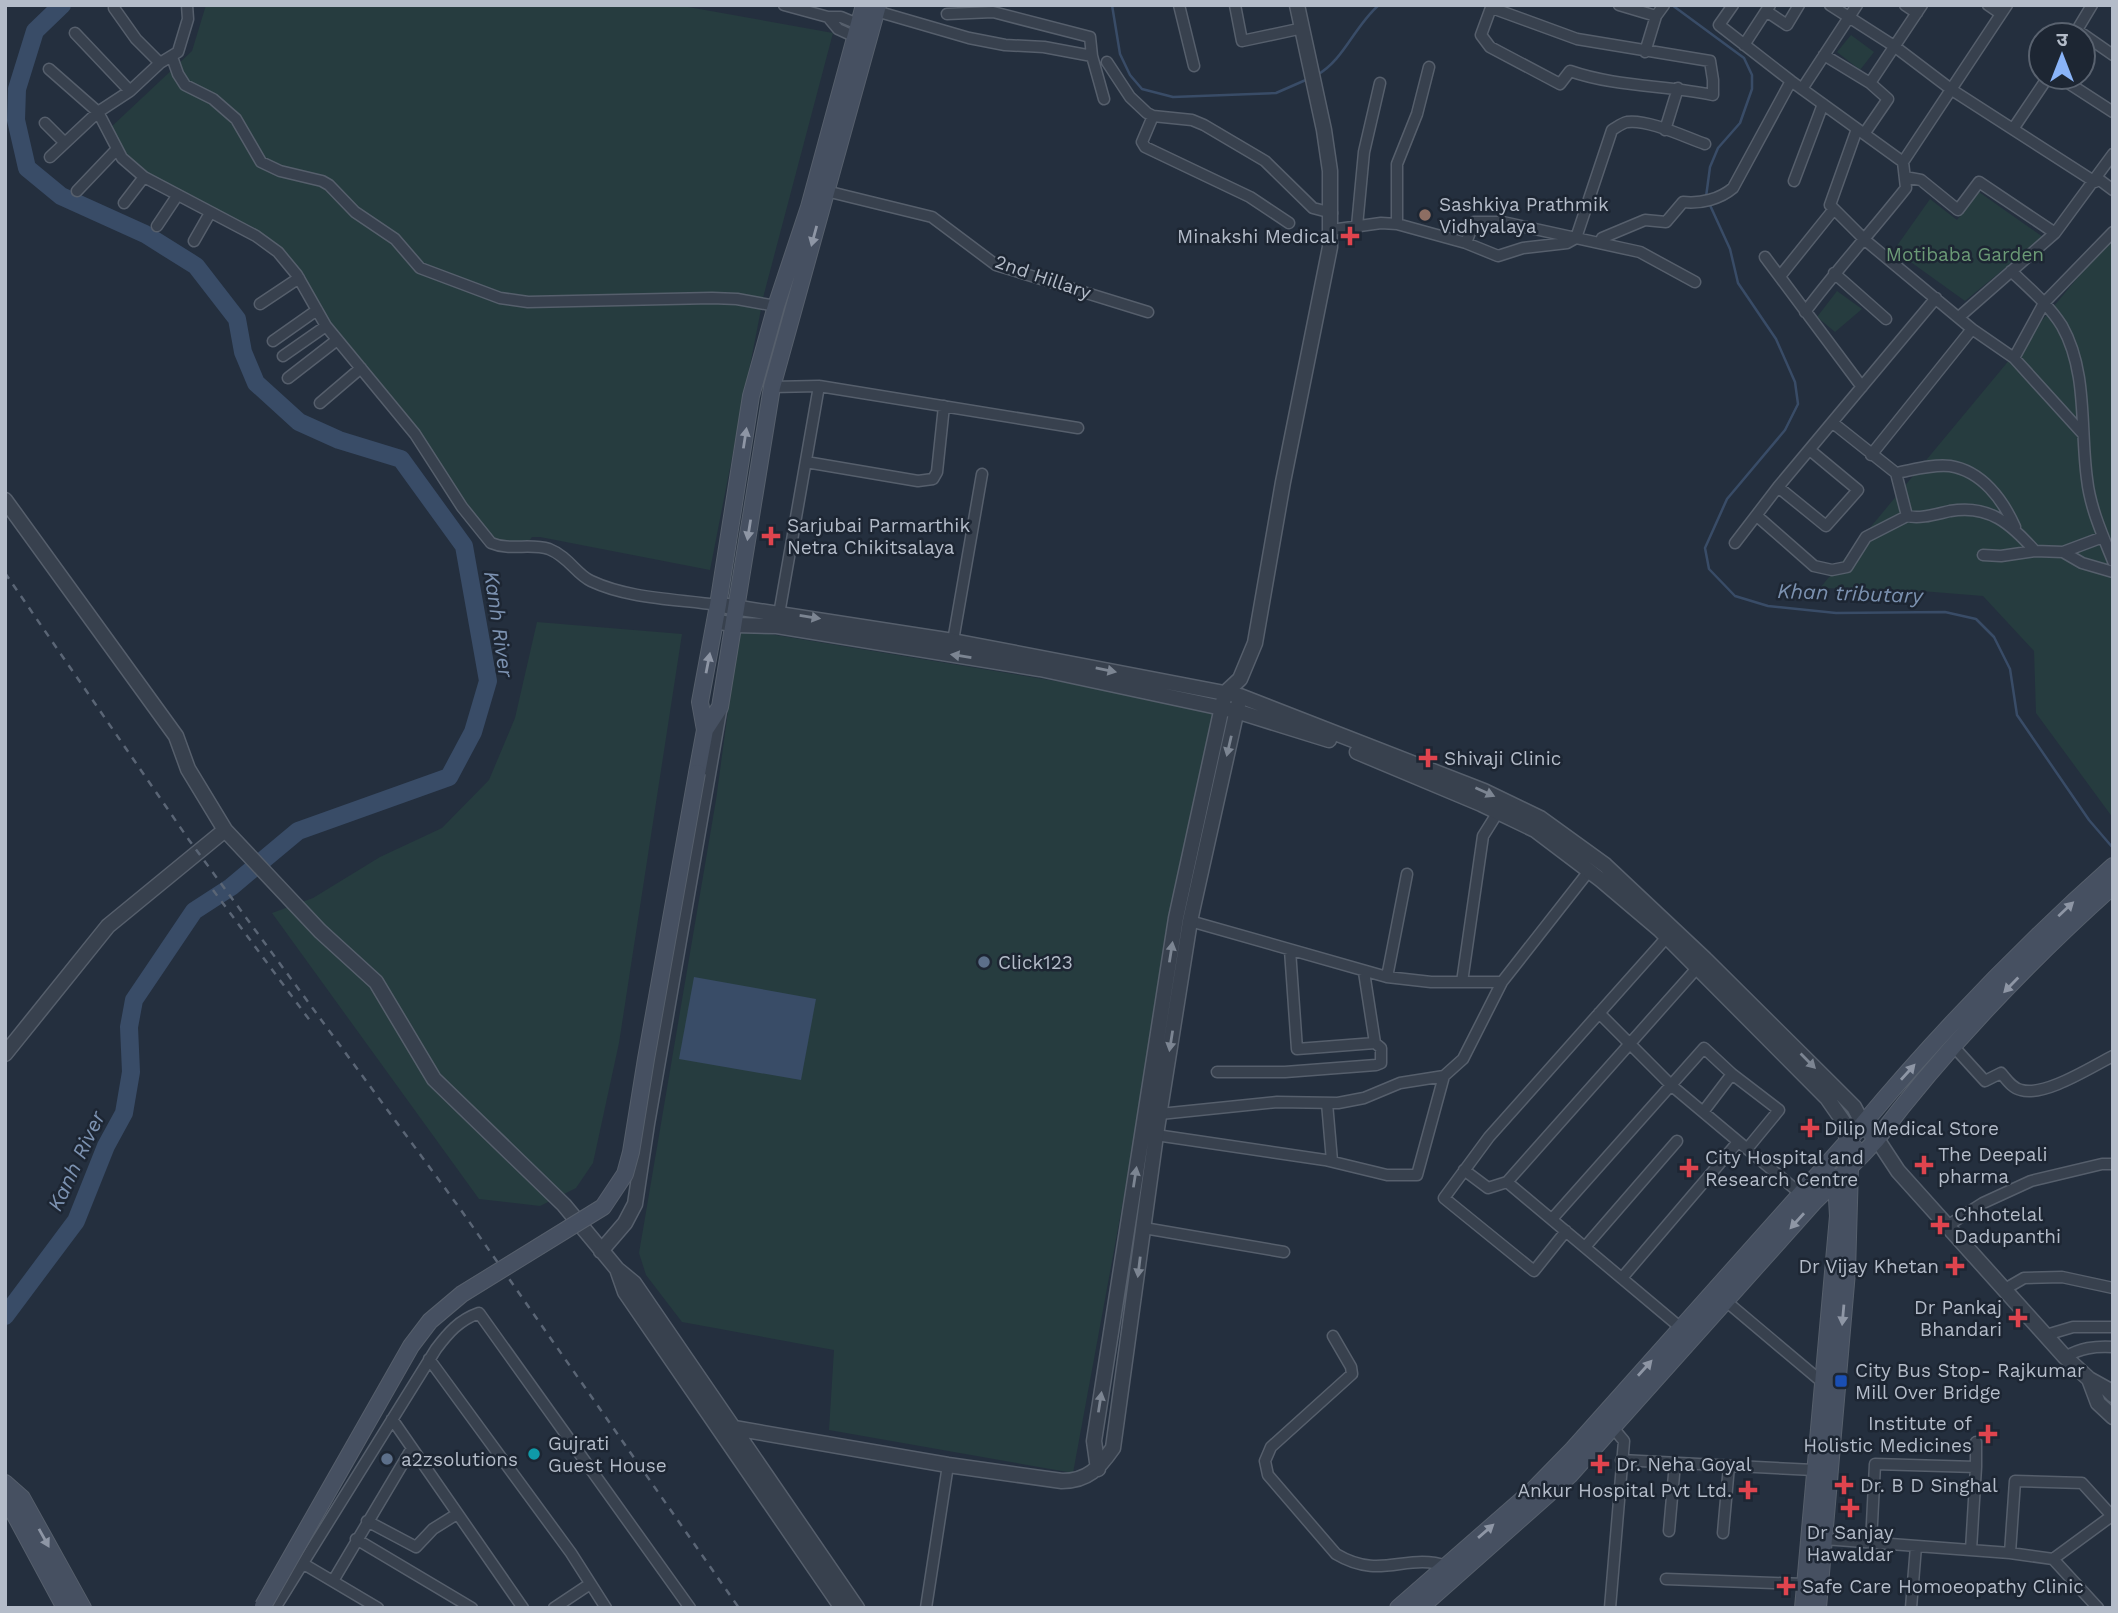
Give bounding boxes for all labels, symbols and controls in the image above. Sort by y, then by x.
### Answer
north arrow [2027,21,2097,91]
text: उ [2056,28,2068,51]
place label: Sashkiya Prathmik Vidhyalaya [1439,193,1609,238]
marker: Sashkiya Prathmik Vidhyalaya [1417,207,1433,223]
one-way arrow [808,225,819,247]
place label: Minakshi Medical [1177,225,1336,248]
marker: Minakshi Medical [1342,228,1358,244]
park label: Motibaba Garden [1886,243,2044,266]
street label: 2nd Hillary [992,250,1094,304]
one-way arrow [739,427,750,449]
place label: Sarjubai Parmarthik Netra Chikitsalaya [787,514,970,559]
one-way arrow [743,519,754,541]
marker: Sarjubai Parmarthik Netra Chikitsalaya [761,526,781,546]
water label: Kanh River [479,569,519,680]
water label: Khan tributary [1777,578,1925,608]
one-way arrow [799,612,821,623]
one-way arrow [949,650,971,661]
one-way arrow [702,652,713,674]
one-way arrow [1095,665,1117,676]
one-way arrow [1223,735,1234,757]
place label: Shivaji Clinic [1444,747,1561,770]
marker: Shivaji Clinic [1418,748,1438,768]
one-way arrow [1474,787,1495,798]
one-way arrow [2057,901,2074,917]
one-way arrow [1166,941,1177,963]
place label: Click123 [998,951,1073,974]
marker: Click123 [976,954,992,970]
one-way arrow [2004,976,2020,993]
one-way arrow [1165,1031,1176,1053]
one-way arrow [1799,1052,1816,1068]
one-way arrow [1900,1063,1916,1081]
water label: Kanh River [42,1106,110,1215]
place label: Dilip Medical Store [1824,1117,1999,1140]
marker: Dilip Medical Store [1802,1120,1818,1136]
place label: The Deepali pharma [1938,1143,2047,1188]
place label: City Hospital and Research Centre [1705,1146,1864,1191]
marker: The Deepali pharma [1916,1157,1932,1173]
marker: City Hospital and Research Centre [1679,1158,1699,1178]
one-way arrow [1130,1166,1141,1188]
place label: Chhotelal Dadupanthi [1954,1203,2061,1248]
one-way arrow [1789,1212,1805,1230]
marker: Chhotelal Dadupanthi [1932,1217,1948,1233]
place label: Dr Vijay Khetan [1798,1255,1939,1278]
one-way arrow [1134,1256,1145,1278]
marker: Dr Vijay Khetan [1945,1256,1965,1276]
place label: Dr Pankaj Bhandari [1914,1296,2002,1341]
one-way arrow [1837,1304,1848,1326]
marker: Dr Pankaj Bhandari [2008,1308,2028,1328]
one-way arrow [1637,1359,1653,1377]
place label: City Bus Stop- Rajkumar Mill Over Bridge [1855,1359,2085,1404]
marker: City Bus Stop- Rajkumar Mill Over Bridge [1833,1373,1849,1389]
one-way arrow [1095,1391,1106,1413]
place label: Institute of Holistic Medicines [1803,1412,1973,1457]
marker: Institute of Holistic Medicines [1978,1424,1998,1444]
place label: Gujrati Guest House [548,1432,667,1477]
marker: Gujrati Guest House [526,1446,542,1462]
place label: a2zsolutions [401,1448,518,1471]
marker: a2zsolutions [379,1451,395,1467]
place label: Dr. Neha Goyal [1616,1453,1752,1476]
marker: Dr. Neha Goyal [1590,1454,1610,1474]
place label: Dr. B D Singhal [1860,1474,1998,1497]
marker: Dr. B D Singhal [1834,1475,1854,1495]
place label: Ankur Hospital Pvt Ltd. [1518,1479,1732,1502]
marker: Ankur Hospital Pvt Ltd. [1738,1480,1758,1500]
marker: Dr Sanjay Hawaldar [1840,1498,1860,1518]
place label: Dr Sanjay Hawaldar [1806,1521,1894,1566]
one-way arrow [1478,1524,1495,1539]
one-way arrow [38,1529,50,1548]
place label: Safe Care Homoeopathy Clinic [1802,1575,2084,1598]
marker: Safe Care Homoeopathy Clinic [1776,1576,1796,1596]

